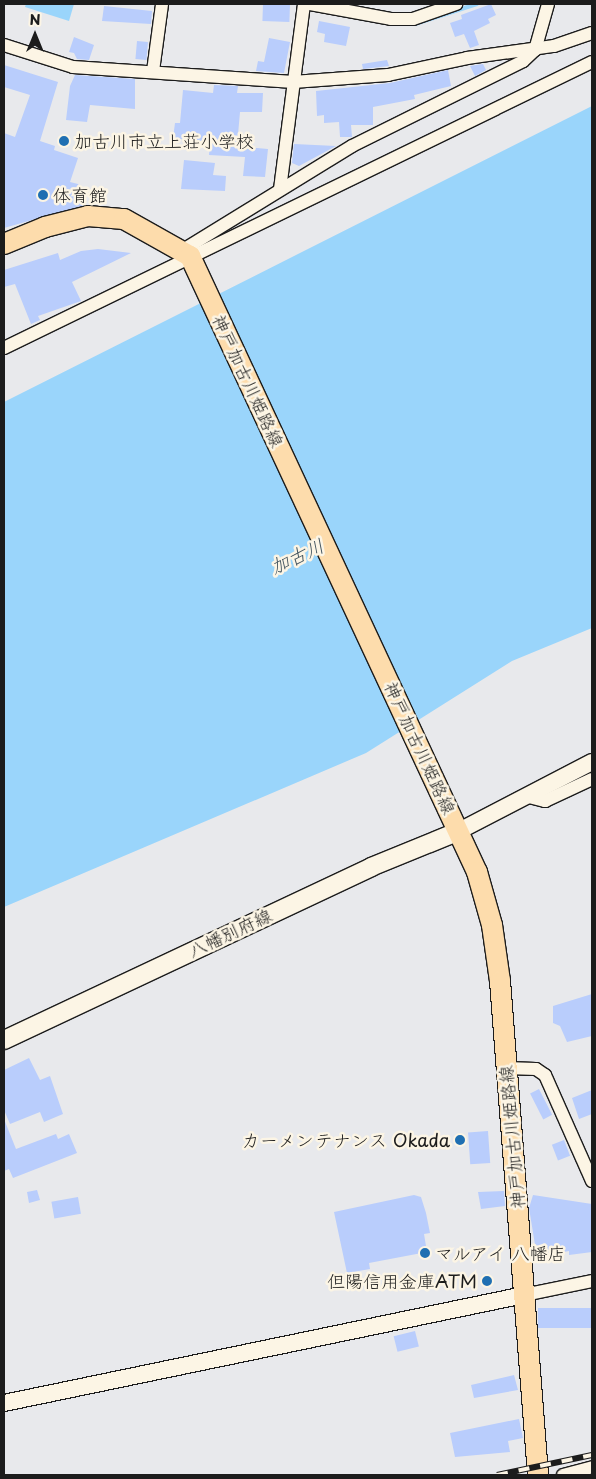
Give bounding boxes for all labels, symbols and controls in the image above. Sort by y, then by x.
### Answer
text: N [29,9,41,30]
north arrow [10,10,60,60]
place label: 加古川市立上荘小学校 [74,130,254,152]
marker: 加古川市立上荘小学校 [58,135,70,147]
place label: 体育館 [53,184,107,206]
marker: 体育館 [37,189,49,201]
street label: 神戸加古川姫路線 [208,311,288,451]
water label: 加古川 [266,534,328,578]
street label: 神戸加古川姫路線 [380,678,460,818]
street label: 八幡別府線 [185,904,275,962]
street label: 神戸加古川姫路線 [495,1064,529,1210]
place label: カーメンテナンス Okada [243,1129,450,1151]
marker: カーメンテナンス Okada [454,1134,466,1146]
place label: マルアイ 八幡店 [435,1242,567,1264]
marker: マルアイ 八幡店 [419,1247,431,1259]
place label: 但陽信用金庫ATM [327,1270,477,1292]
marker: 但陽信用金庫ATM [481,1275,493,1287]

